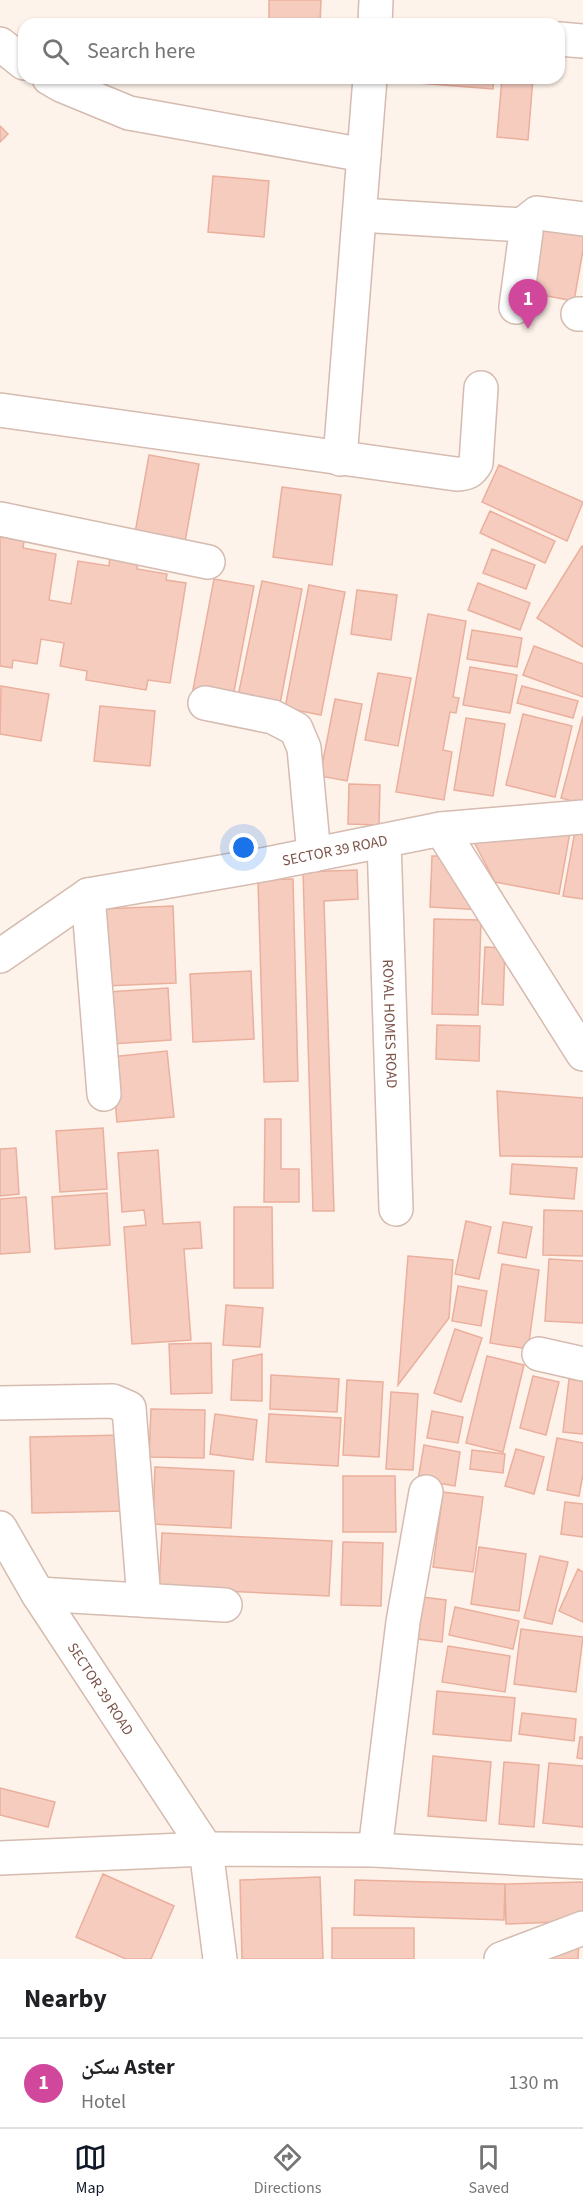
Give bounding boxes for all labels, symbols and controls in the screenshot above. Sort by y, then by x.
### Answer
search box [18,18,565,84]
icon: search [39,35,72,68]
text: Search here [87,35,195,67]
pin: 1 [508,280,548,329]
street label: SECTOR 39 ROAD [280,829,389,871]
your location [229,833,258,862]
street label: ROYAL HOMES ROAD [377,959,403,1089]
street label: SECTOR 39 ROAD [62,1639,139,1740]
text: Nearby [24,1980,107,2017]
text: سكن Aster [81,2051,175,2083]
text: 1 [38,2069,49,2097]
text: 130 m [509,2069,559,2097]
text: Hotel [81,2088,126,2116]
tab: Map [74,2141,107,2199]
tab: Directions [254,2141,321,2199]
tab: Saved [469,2141,509,2199]

